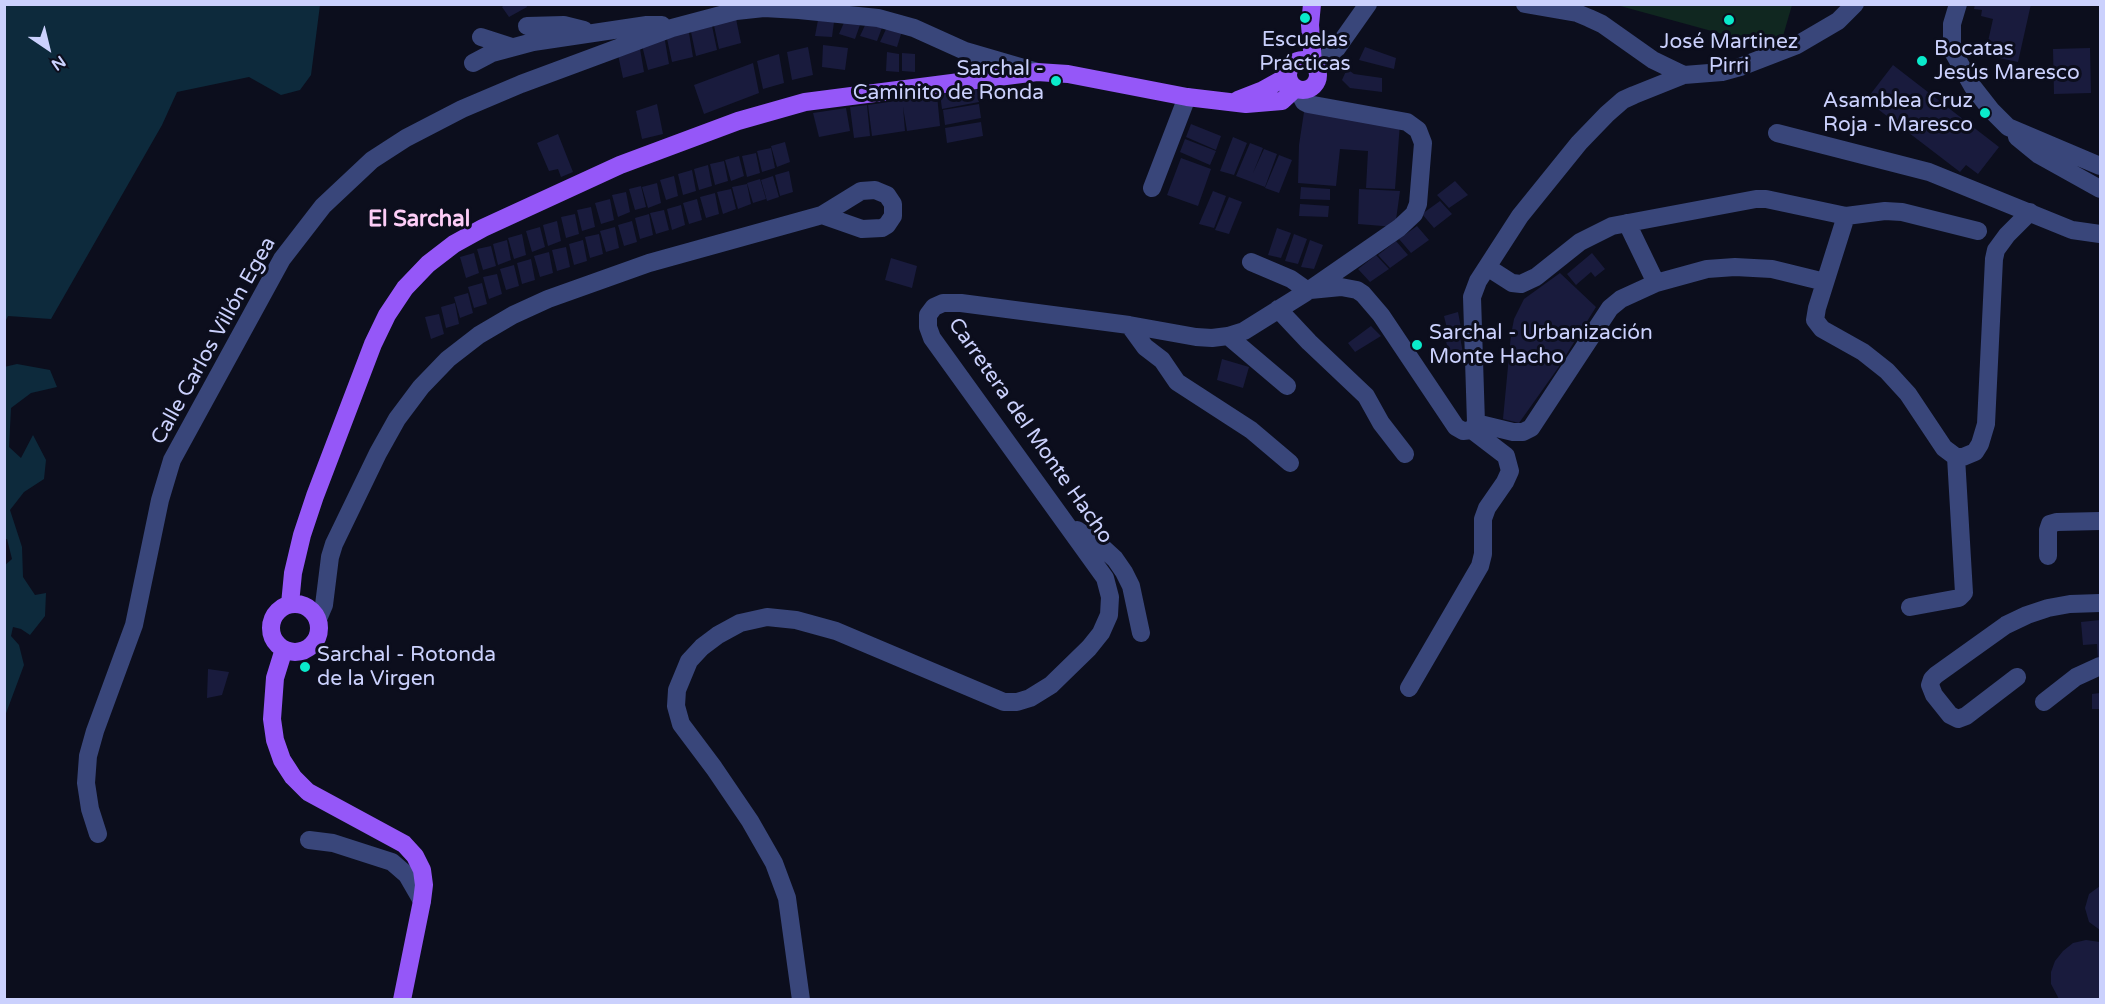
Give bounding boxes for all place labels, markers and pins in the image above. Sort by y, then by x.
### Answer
marker: Escuelas Prácticas [1298,11,1312,25]
marker: José Martinez Pirri [1722,13,1736,27]
place label: Escuelas Prácticas [1259,27,1351,77]
place label: José Martinez Pirri [1660,29,1798,79]
place label: Bocatas Jesús Maresco [1934,36,2080,86]
marker: Bocatas Jesús Maresco [1915,54,1929,68]
place label: Sarchal - Caminito de Ronda [853,56,1044,106]
marker: Sarchal - Caminito de Ronda [1049,74,1063,88]
place label: Asamblea Cruz Roja - Maresco [1823,88,1973,138]
marker: Asamblea Cruz Roja - Maresco [1978,106,1992,120]
place label: Sarchal - Urbanización Monte Hacho [1429,320,1653,370]
marker: Sarchal - Urbanización Monte Hacho [1410,338,1424,352]
place label: Sarchal - Rotonda de la Virgen [317,642,496,692]
marker: Sarchal - Rotonda de la Virgen [298,660,312,674]

